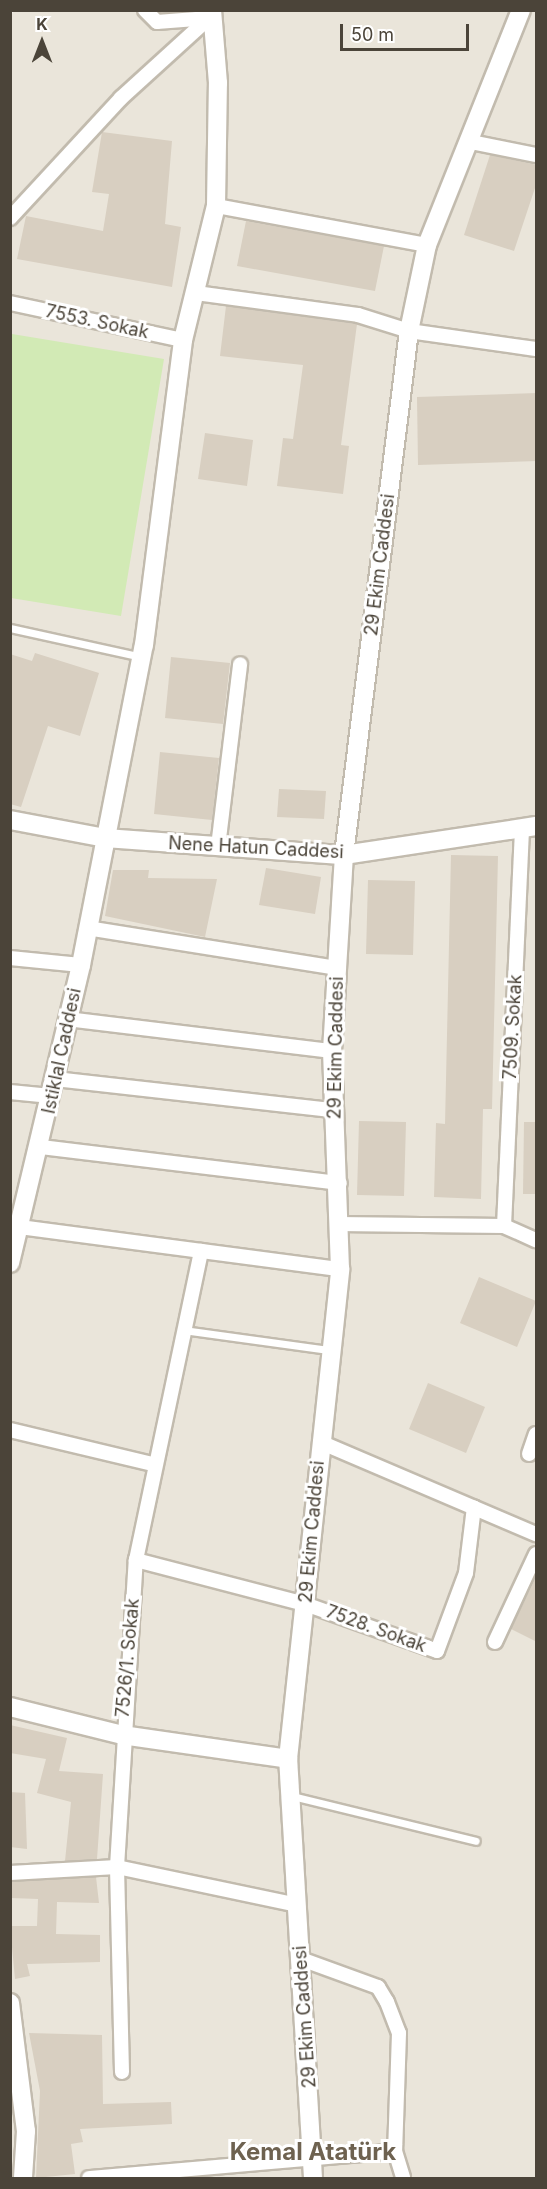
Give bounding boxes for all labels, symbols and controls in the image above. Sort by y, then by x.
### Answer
north arrow [12,12,72,72]
scale bar [343,12,472,50]
text: K [36,14,48,34]
text: 50 m [351,24,394,45]
street label: 7553. Sokak [43,301,151,343]
street label: 29 Ekim Caddesi [361,493,399,637]
street label: Nene Hatun Caddesi [168,833,344,863]
street label: 7509. Sokak [499,974,527,1080]
street label: 29 Ekim Caddesi [324,976,348,1120]
street label: Istiklal Caddesi [38,986,86,1116]
street label: 29 Ekim Caddesi [295,1460,329,1604]
street label: 7526/1. Sokak [112,1598,144,1718]
street label: 7528. Sokak [323,1601,429,1657]
street label: 29 Ekim Caddesi [289,1945,321,2089]
district label: Kemal Atatürk [230,2138,396,2166]

